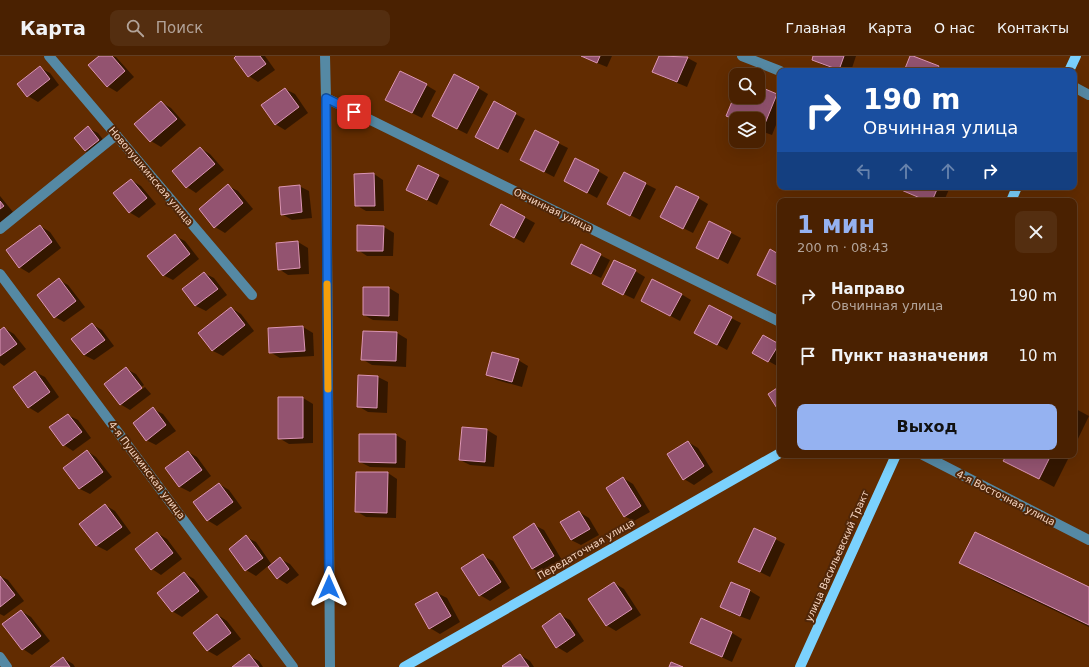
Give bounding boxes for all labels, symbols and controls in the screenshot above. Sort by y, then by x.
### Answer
search box [110,10,390,46]
text: Карта [20,17,86,39]
icon: search [124,17,146,39]
text: Поиск [156,19,203,37]
text: Главная [785,20,846,36]
text: Карта [868,20,912,36]
text: О нас [934,20,975,36]
text: Контакты [997,20,1069,36]
map controls [729,68,765,148]
button: search [729,68,765,104]
text: 190 m [863,83,960,116]
icon: right [797,84,849,136]
pin [337,95,371,129]
icon: arrive [343,101,365,123]
button: layers [729,112,765,148]
text: Овчинная улица [863,117,1018,138]
street label: Новопушкинская улица [107,125,195,227]
icon: left [853,160,875,182]
icon: ahead [895,160,917,182]
icon: ahead [937,160,959,182]
icon: right [979,160,1001,182]
street label: Овчинная улица [512,186,594,234]
text: 1 мин [797,211,875,239]
button: close [1015,211,1057,253]
text: 200 m · 08:43 [797,240,888,255]
text: Направо [831,280,905,298]
icon: right [797,285,819,307]
text: 190 m [1009,287,1057,305]
text: Овчинная улица [831,298,943,313]
icon: arrive [797,345,819,367]
text: Пункт назначения [831,347,988,365]
text: 10 m [1019,347,1057,365]
button: Выход [797,404,1057,450]
street label: 4-я Пушкинская улица [107,419,187,521]
street label: 4-я Восточная улица [955,468,1057,528]
street label: улица Васильевский Тракт [803,489,871,623]
street label: Передаточная улица [535,517,637,581]
position arrow [308,566,350,608]

